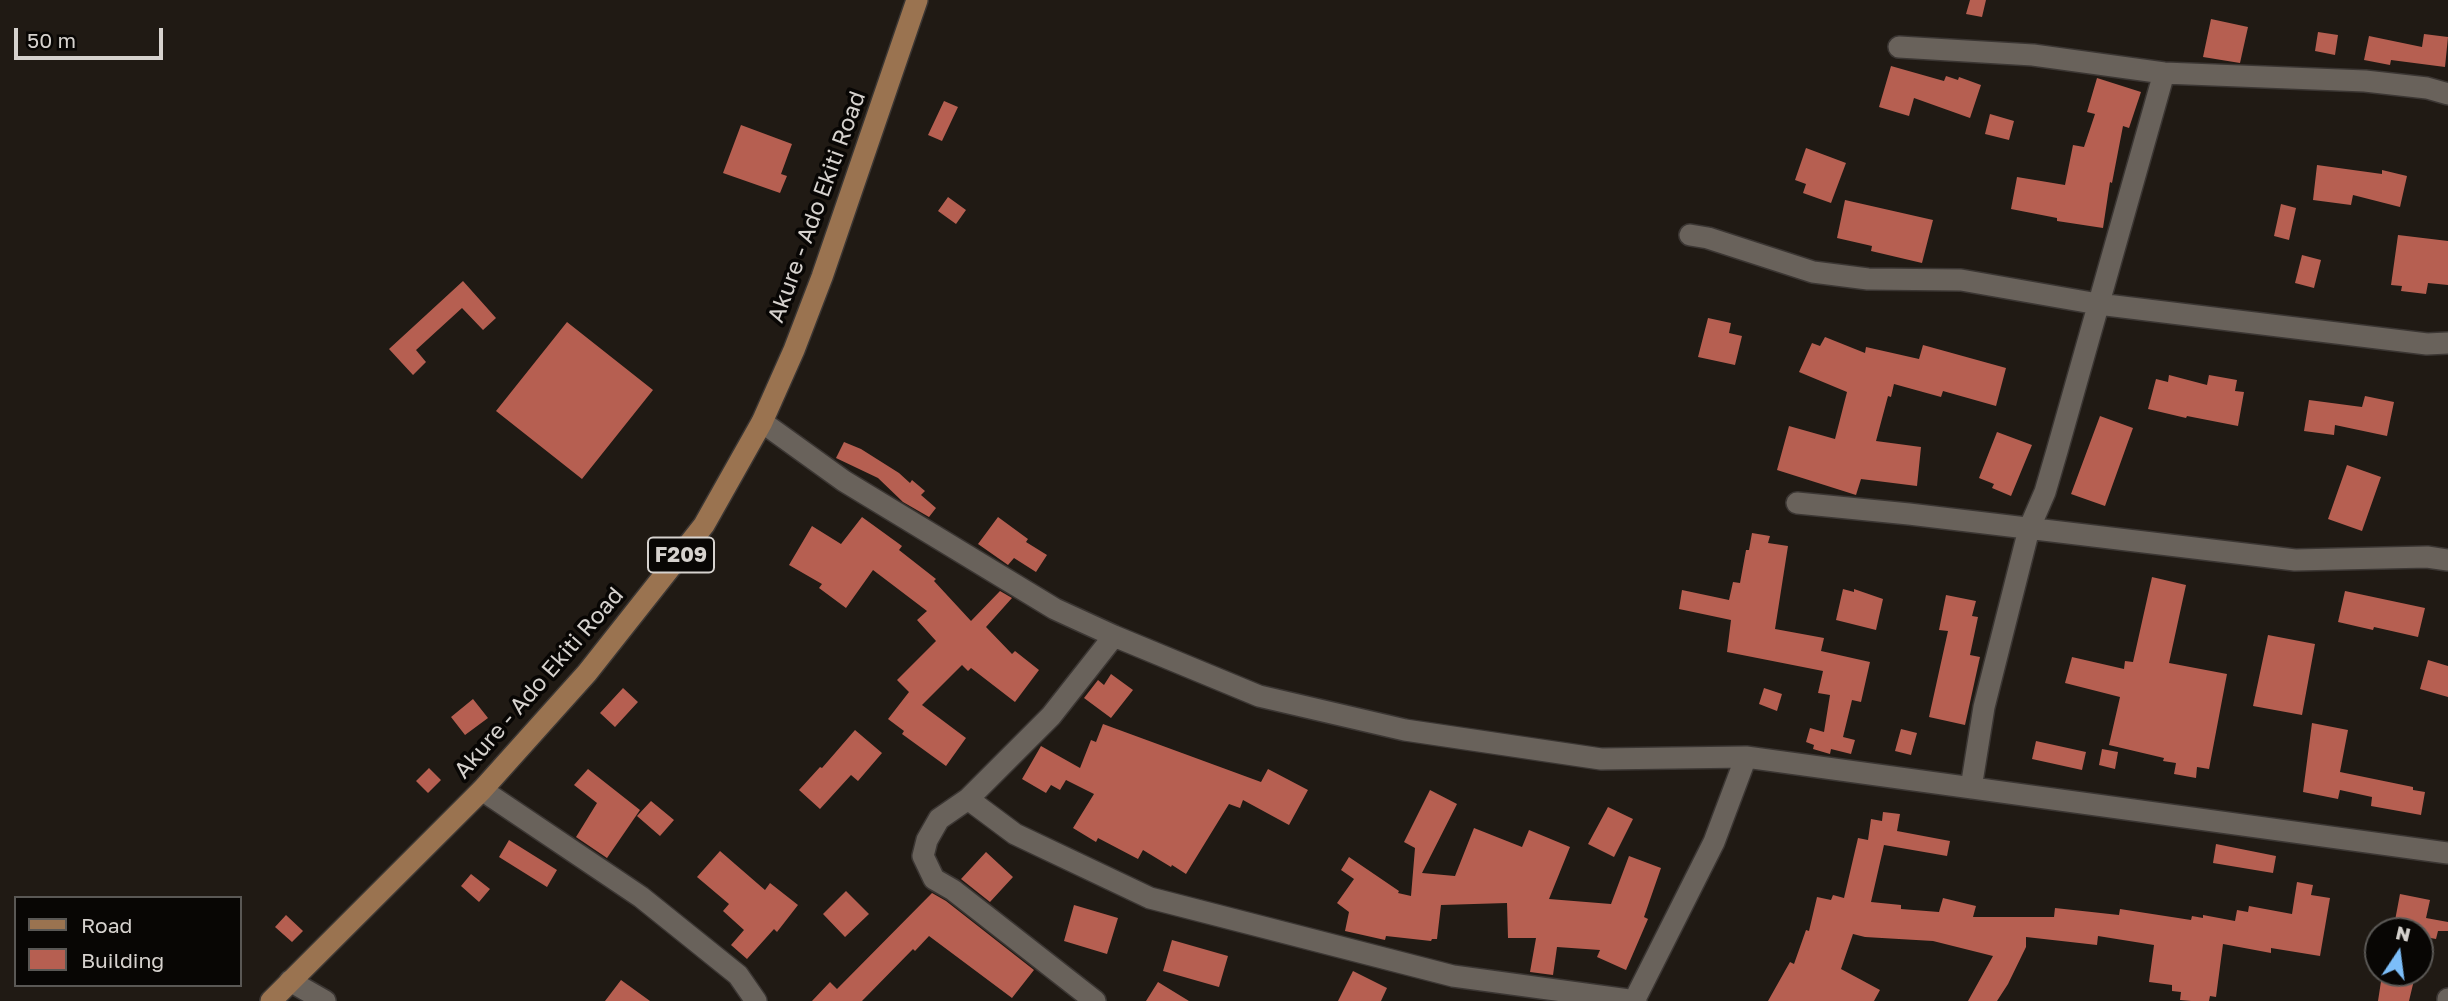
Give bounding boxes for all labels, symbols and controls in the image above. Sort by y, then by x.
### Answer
scale bar [18,14,166,58]
text: 50 m [27,27,76,53]
street label: Akure - Ado Ekiti Road [762,88,872,326]
road number: F209 [648,538,714,572]
street label: Akure - Ado Ekiti Road [448,582,630,784]
legend [14,896,242,987]
text: Road [81,912,132,938]
north arrow [2364,917,2434,987]
text: N [2394,920,2413,946]
text: Building [81,947,164,973]

